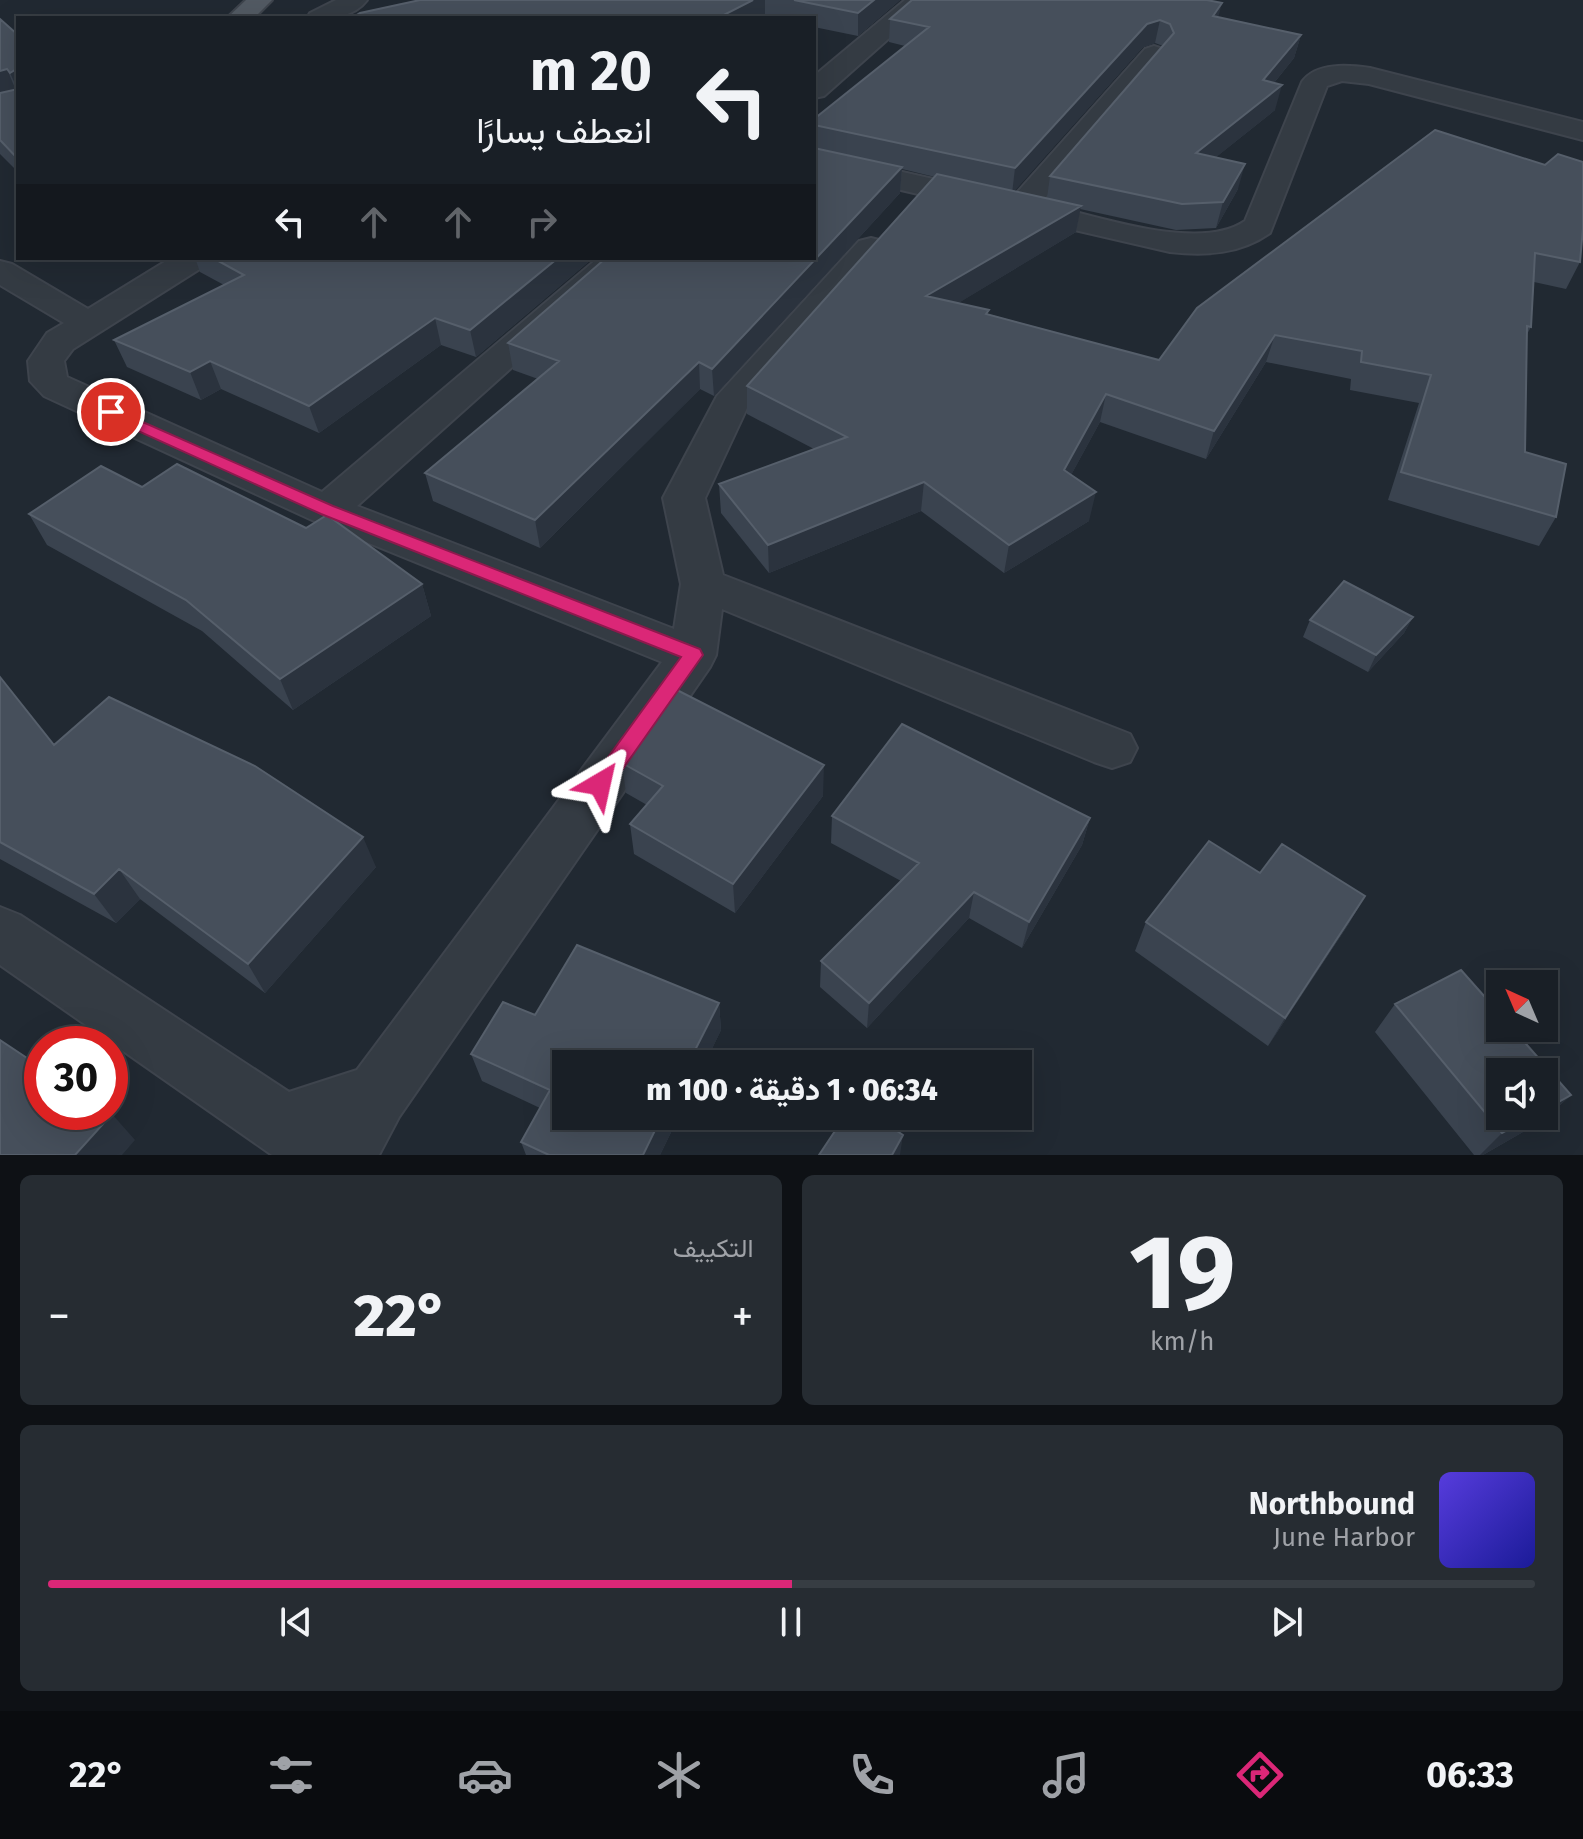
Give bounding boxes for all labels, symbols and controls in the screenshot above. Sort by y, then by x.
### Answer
text: 20 m [530,38,652,105]
icon: left [680,48,784,152]
text: انعطف يسارًا [476,109,652,153]
icon: left [268,200,312,244]
icon: ahead [352,200,396,244]
icon: ahead [436,200,480,244]
icon: right [520,200,564,244]
pin [77,378,145,446]
icon: arrive [89,390,133,434]
position arrow [558,742,642,826]
north arrow [1486,970,1558,1042]
map controls [1486,970,1558,1130]
speed limit sign: 30 [24,1026,128,1130]
button: sound [1486,1058,1558,1130]
text: 06:34 · 1 دقيقة · 100 m [646,1072,938,1108]
text: 19 [1129,1211,1236,1336]
text: التكييف [673,1233,754,1264]
text: 22° [354,1280,448,1352]
text: − [48,1290,70,1343]
text: + [732,1290,754,1343]
text: km/h [1150,1326,1214,1357]
text: Northbound [1249,1486,1415,1522]
text: June Harbor [1273,1522,1415,1553]
icon: previous [274,1600,318,1644]
icon: pause [769,1600,813,1644]
icon: next [1265,1600,1309,1644]
icon: filters [263,1747,319,1803]
icon: car [457,1747,513,1803]
icon: climate [651,1747,707,1803]
icon: phone [844,1747,900,1803]
icon: music [1038,1747,1094,1803]
icon: directions [1232,1747,1288,1803]
text: 22° [69,1753,125,1797]
text: 06:33 [1426,1753,1514,1797]

